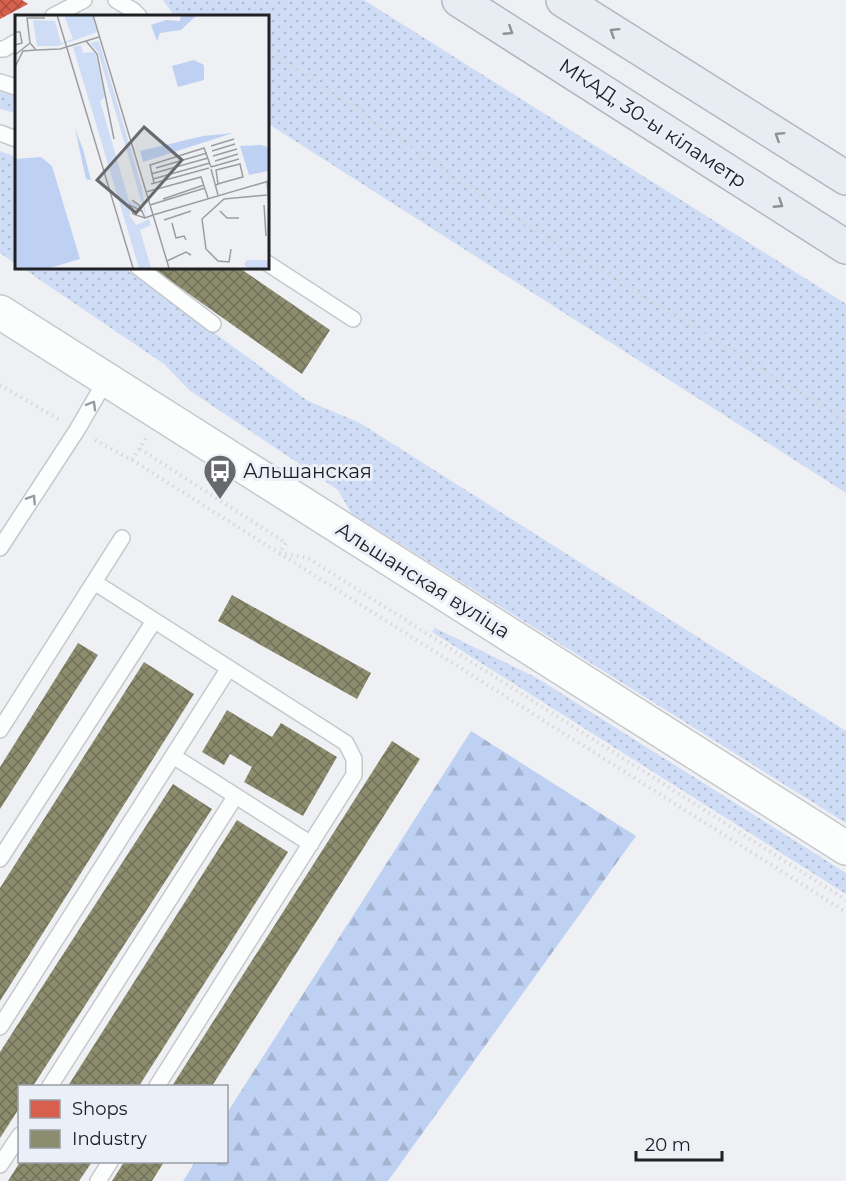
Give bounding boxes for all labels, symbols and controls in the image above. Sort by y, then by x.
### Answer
inset map [15,15,268,268]
one-way arrow [503,24,513,36]
one-way arrow [610,28,621,39]
street label: МКАД, 30-ы кіламетр [555,53,751,193]
one-way arrow [775,132,786,143]
one-way arrow [773,197,784,208]
one-way arrow [84,401,96,411]
bus stop icon: Альшанская [202,453,238,500]
place label: Альшанская [243,459,372,483]
one-way arrow [25,495,36,506]
street label: Альшанская вуліца [332,517,514,643]
legend [18,1085,228,1163]
text: Shops [72,1098,128,1120]
scale bar [636,1124,722,1162]
text: Industry [72,1128,147,1150]
text: 20 m [645,1134,691,1156]

